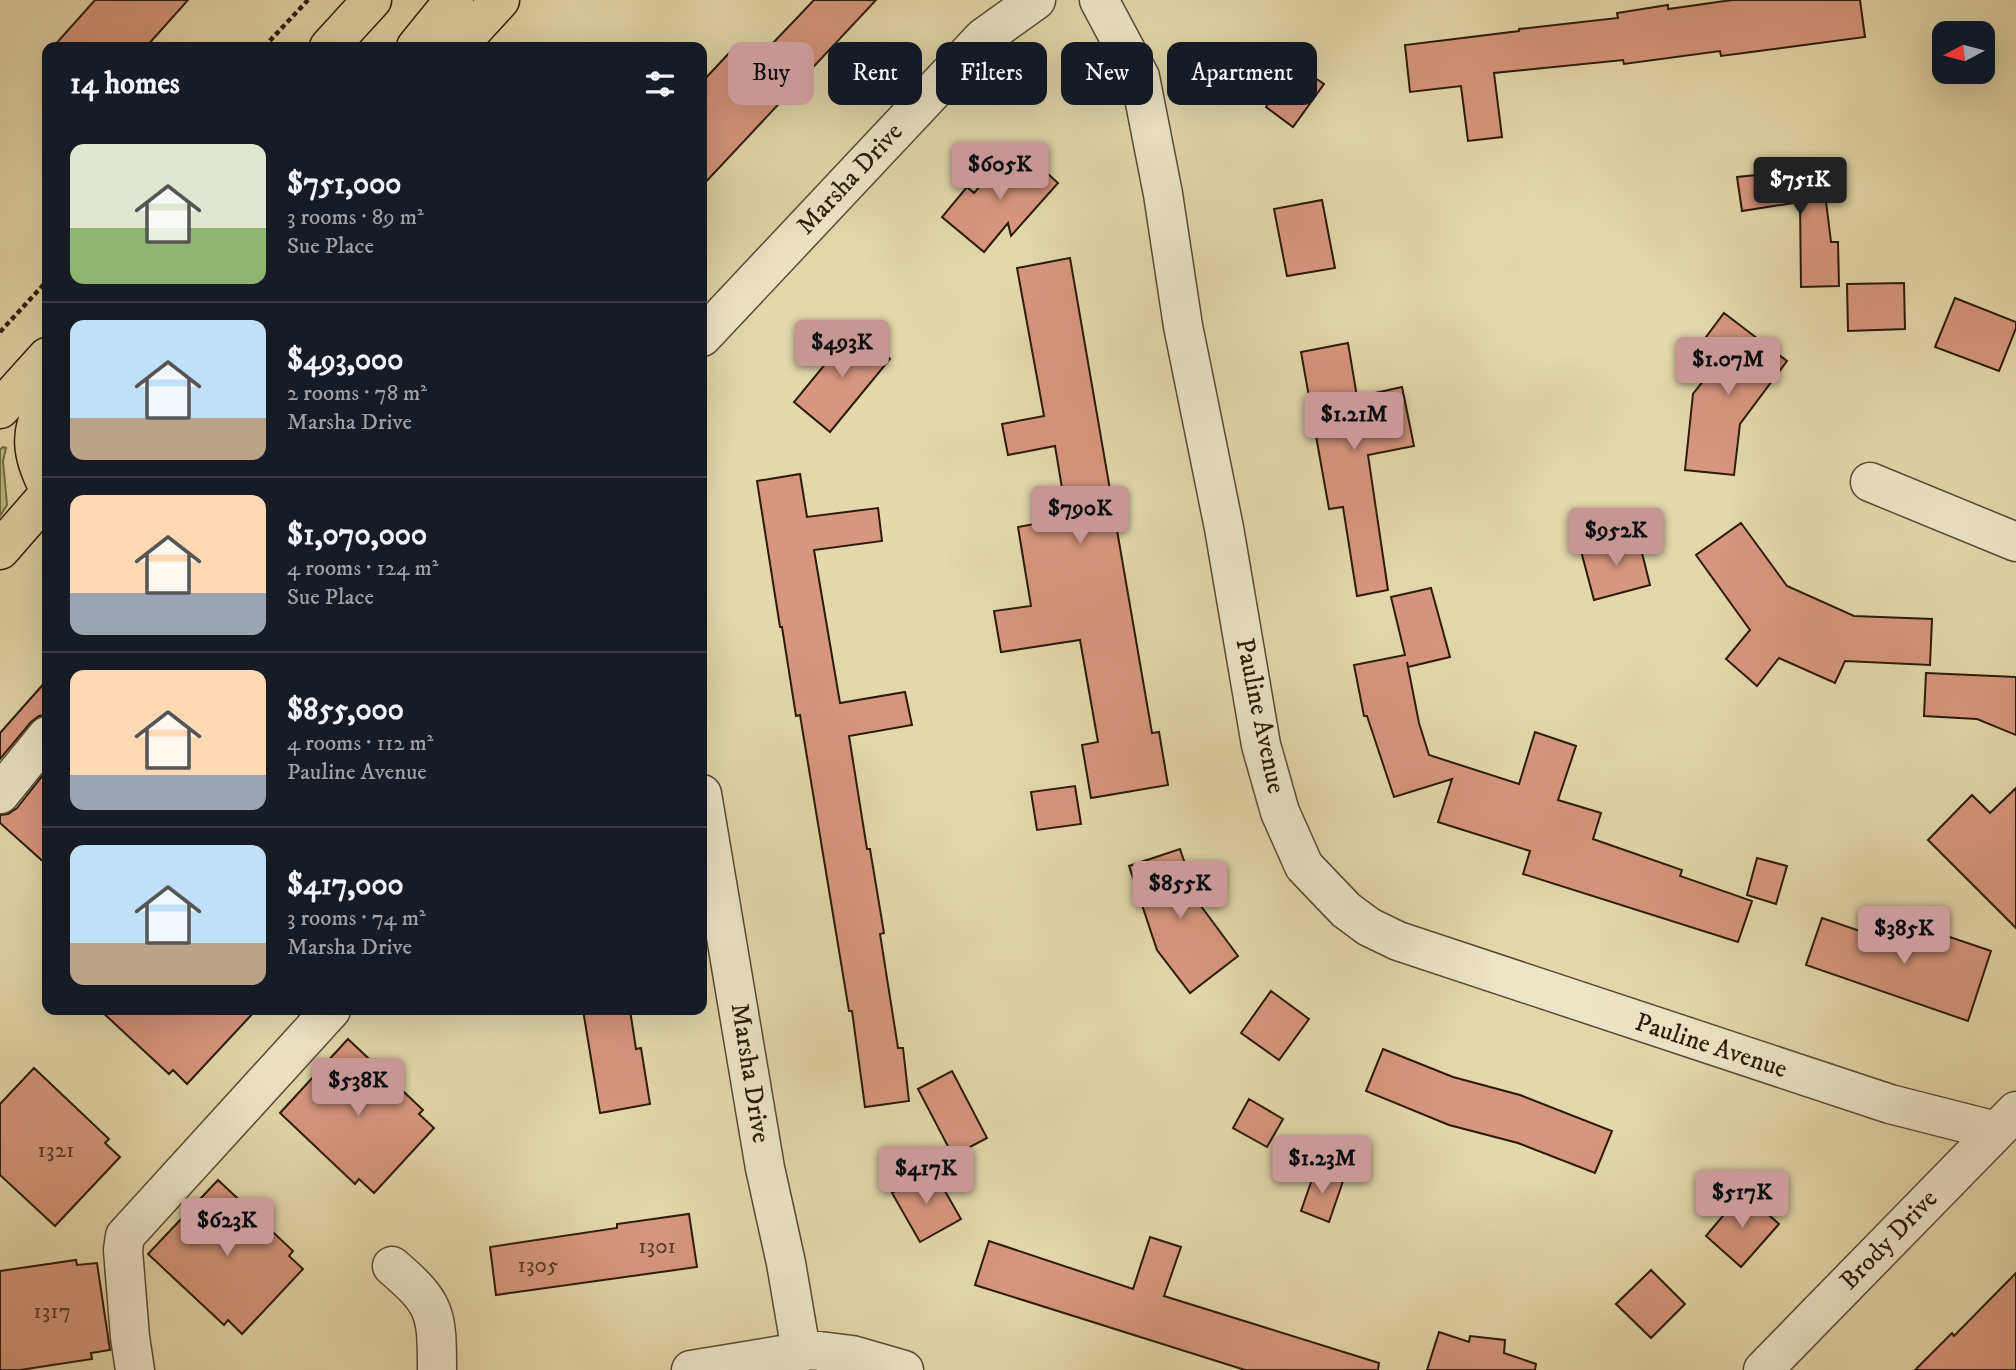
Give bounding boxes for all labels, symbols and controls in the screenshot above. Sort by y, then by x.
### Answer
north arrow [1932,21,1995,84]
map controls [1932,21,1995,84]
chip: Buy [728,42,814,105]
chip: Rent [828,42,922,105]
chip: Filters [936,42,1047,105]
chip: New [1061,42,1153,105]
chip: Apartment [1167,42,1317,105]
icon: filters [641,65,679,103]
text: 14 homes [70,66,180,103]
street label: Marsha Drive [790,116,910,242]
pin: $605K [951,142,1049,202]
text: $605K [968,150,1032,179]
pin: $751K [1751,158,1849,217]
text: $751K [1770,165,1830,194]
text: $751,000 [287,166,402,203]
icon: home [126,172,210,256]
text: 3 rooms · 89 m² [287,203,424,232]
text: Sue Place [287,232,374,261]
pin: $493K [793,320,891,380]
text: $493K [811,328,873,357]
pin: $1.07M [1671,338,1785,397]
text: $493,000 [287,342,403,379]
text: $1.07M [1692,345,1764,374]
icon: home [126,348,210,432]
text: 2 rooms · 78 m² [287,379,427,408]
pin: $1.21M [1297,392,1411,452]
text: $1.21M [1320,400,1388,429]
text: Marsha Drive [287,408,412,437]
pin: $790K [1031,486,1129,546]
text: $790K [1048,494,1112,523]
pin: $952K [1567,508,1665,568]
text: $952K [1585,516,1647,545]
text: $1,070,000 [287,517,427,554]
icon: home [126,523,210,607]
text: 4 rooms · 124 m² [287,554,438,583]
text: Sue Place [287,583,374,612]
street label: Pauline Avenue [1227,635,1293,797]
text: $855,000 [287,692,404,729]
icon: home [126,698,210,782]
text: 4 rooms · 112 m² [287,729,434,758]
text: Pauline Avenue [287,758,427,787]
pin: $855K [1131,862,1229,921]
text: $417,000 [287,867,404,904]
text: $855K [1148,869,1212,898]
icon: home [126,873,210,957]
text: 3 rooms · 74 m² [287,904,426,933]
pin: $385K [1855,906,1953,966]
text: $385K [1874,914,1934,943]
text: Marsha Drive [287,933,412,962]
street label: Marsha Drive [723,1001,777,1145]
street label: Pauline Avenue [1631,1006,1791,1086]
pin: $538K [309,1058,407,1118]
text: $538K [328,1066,388,1095]
house number: 1321 [38,1136,74,1165]
pin: $1.23M [1265,1136,1379,1196]
text: $1.23M [1288,1144,1356,1173]
pin: $417K [877,1146,975,1206]
text: $417K [895,1154,957,1183]
pin: $517K [1693,1170,1791,1230]
text: $517K [1712,1178,1772,1207]
street label: Brody Drive [1833,1183,1945,1297]
pin: $623K [178,1198,276,1258]
text: $623K [197,1206,257,1235]
house number: 1301 [638,1232,676,1261]
house number: 1305 [518,1251,558,1280]
house number: 1317 [33,1297,71,1326]

